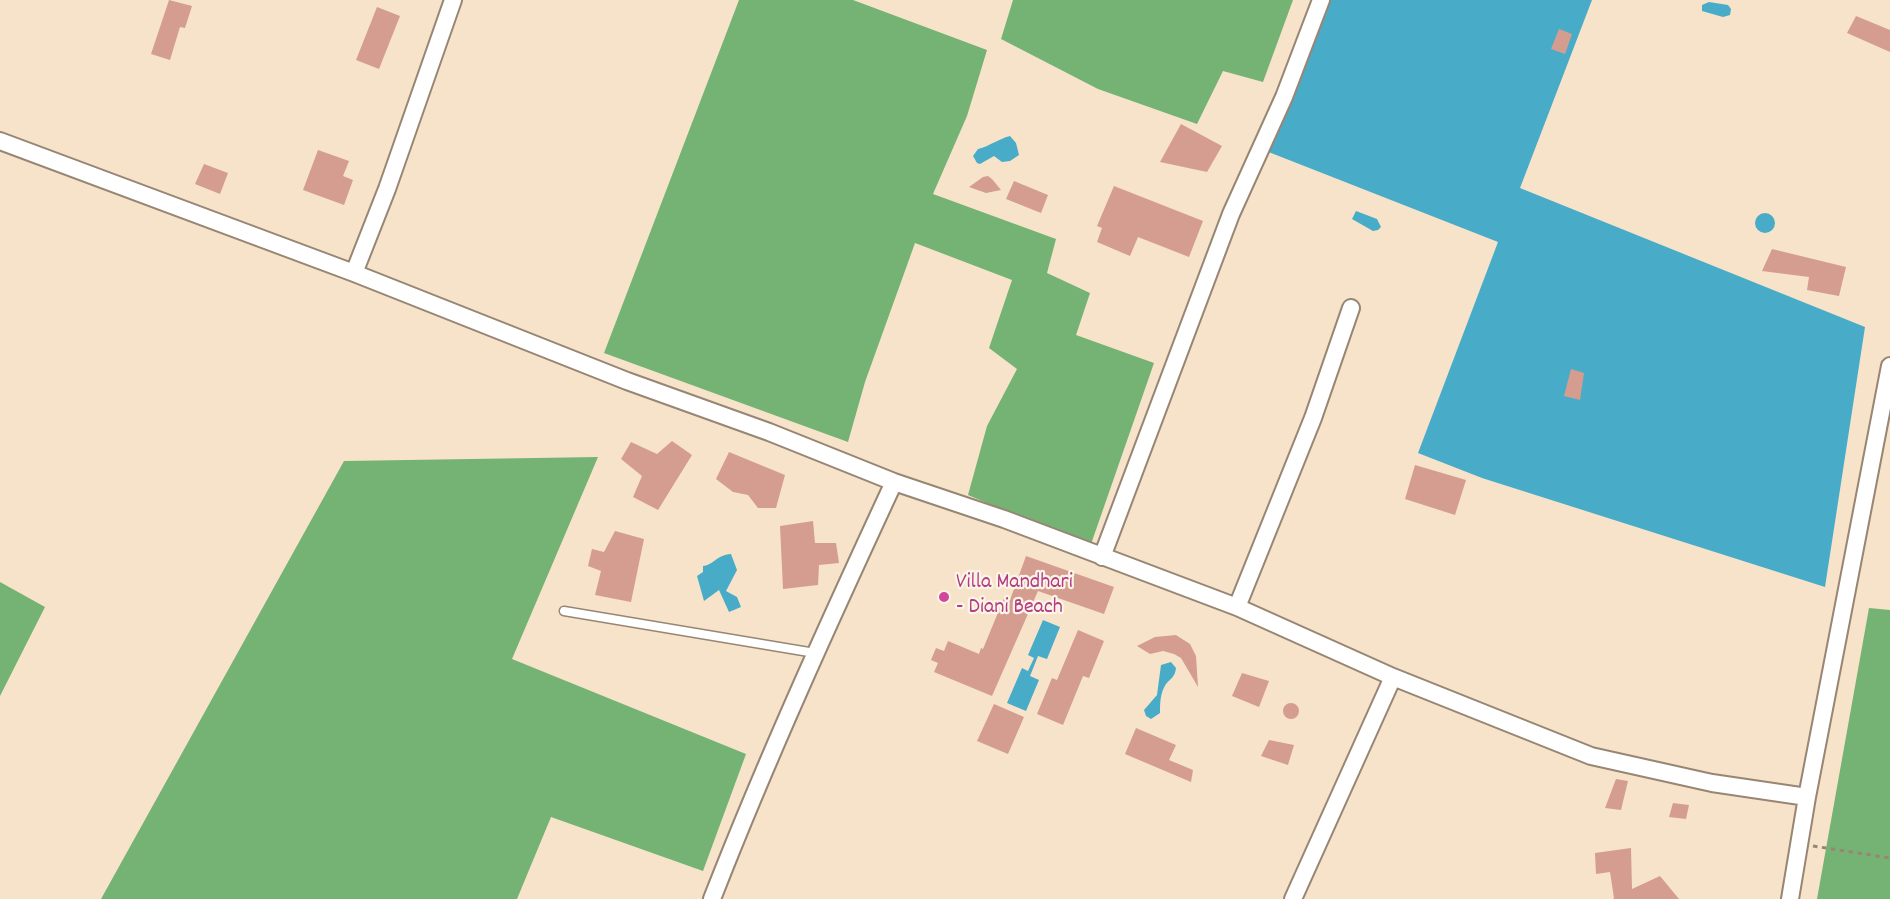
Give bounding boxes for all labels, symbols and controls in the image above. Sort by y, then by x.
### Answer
place label: Villa Mandhari - Diani Beach [956,571,1073,622]
marker: Villa Mandhari - Diani Beach [937,590,951,604]

